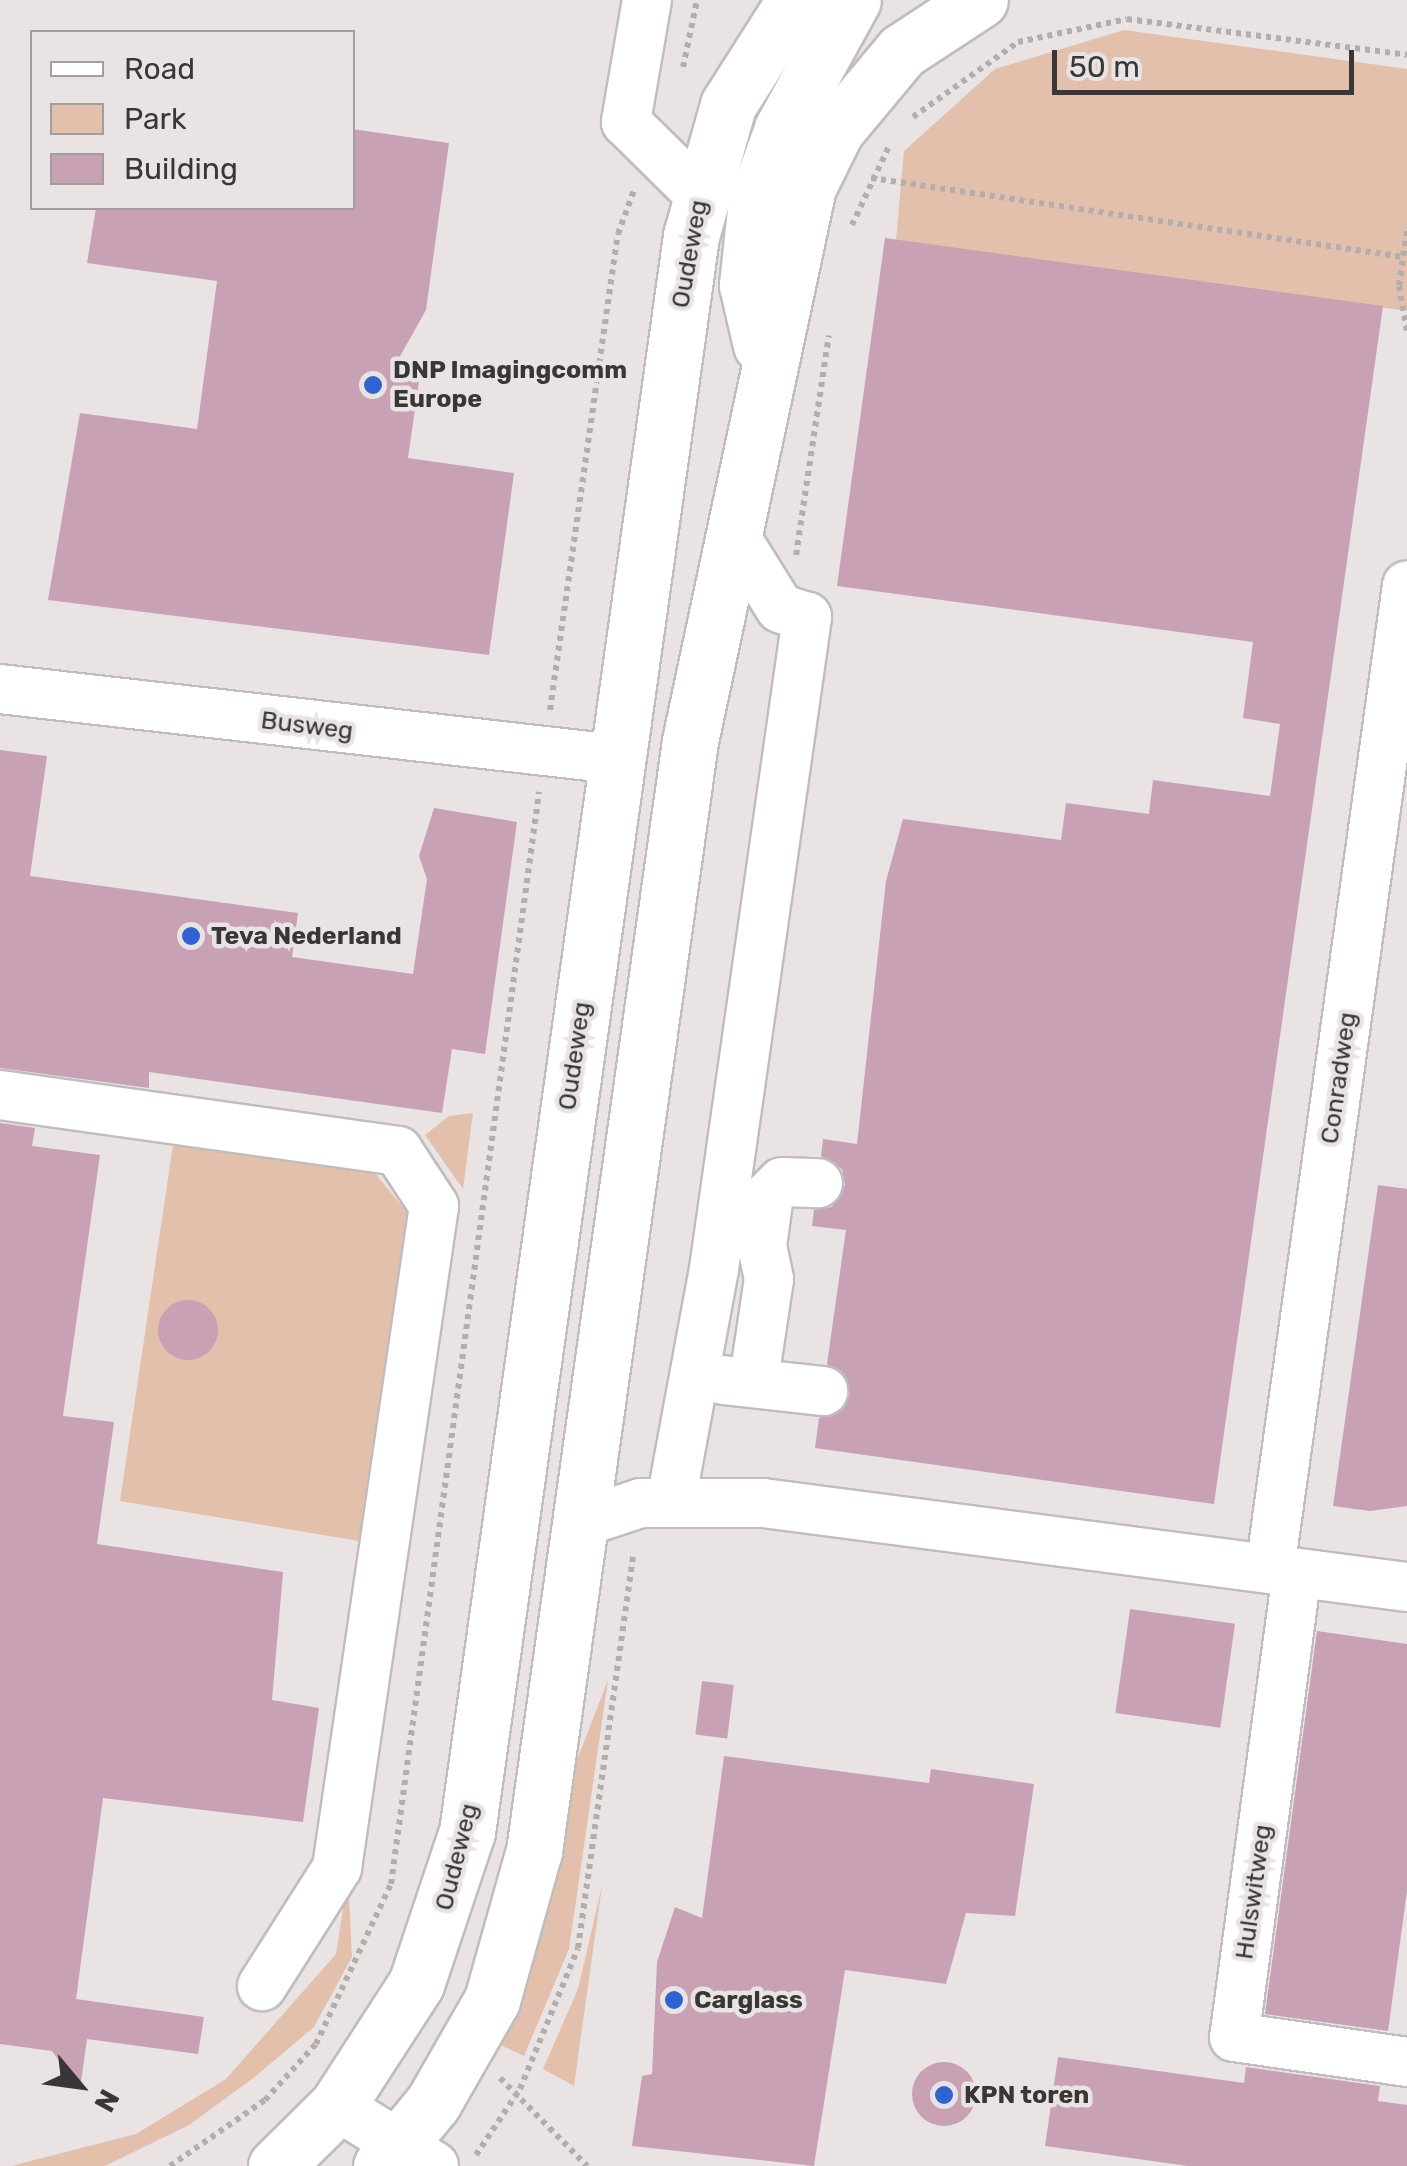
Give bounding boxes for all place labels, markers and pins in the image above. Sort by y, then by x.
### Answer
place label: DNP Imagingcomm Europe [393,356,628,415]
marker: DNP Imagingcomm Europe [362,374,384,396]
place label: Teva Nederland [211,921,402,951]
marker: Teva Nederland [180,925,202,947]
place label: Carglass [694,1985,803,2015]
marker: Carglass [663,1989,685,2011]
place label: KPN toren [964,2080,1090,2110]
marker: KPN toren [933,2084,955,2106]

